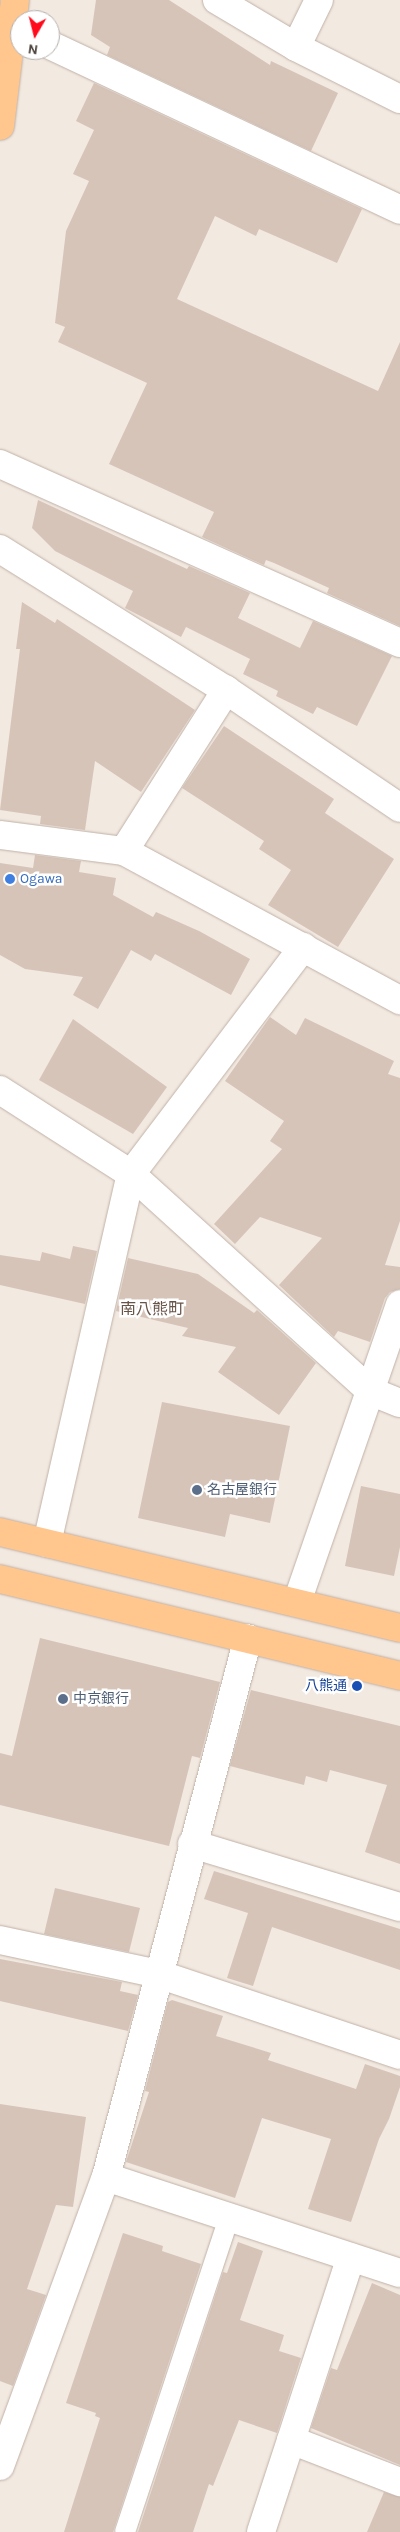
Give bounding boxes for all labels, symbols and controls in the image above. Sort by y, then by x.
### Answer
north arrow [10,10,60,60]
text: N [27,40,39,58]
place label: Ogawa [20,871,62,887]
marker: Ogawa [4,873,16,885]
district label: 南八熊町 [120,1299,184,1319]
place label: 名古屋銀行 [207,1482,277,1498]
marker: 名古屋銀行 [191,1484,203,1496]
place label: 八熊通 [305,1678,347,1694]
marker: 八熊通 [351,1680,363,1692]
place label: 中京銀行 [73,1691,129,1707]
marker: 中京銀行 [57,1693,69,1705]

